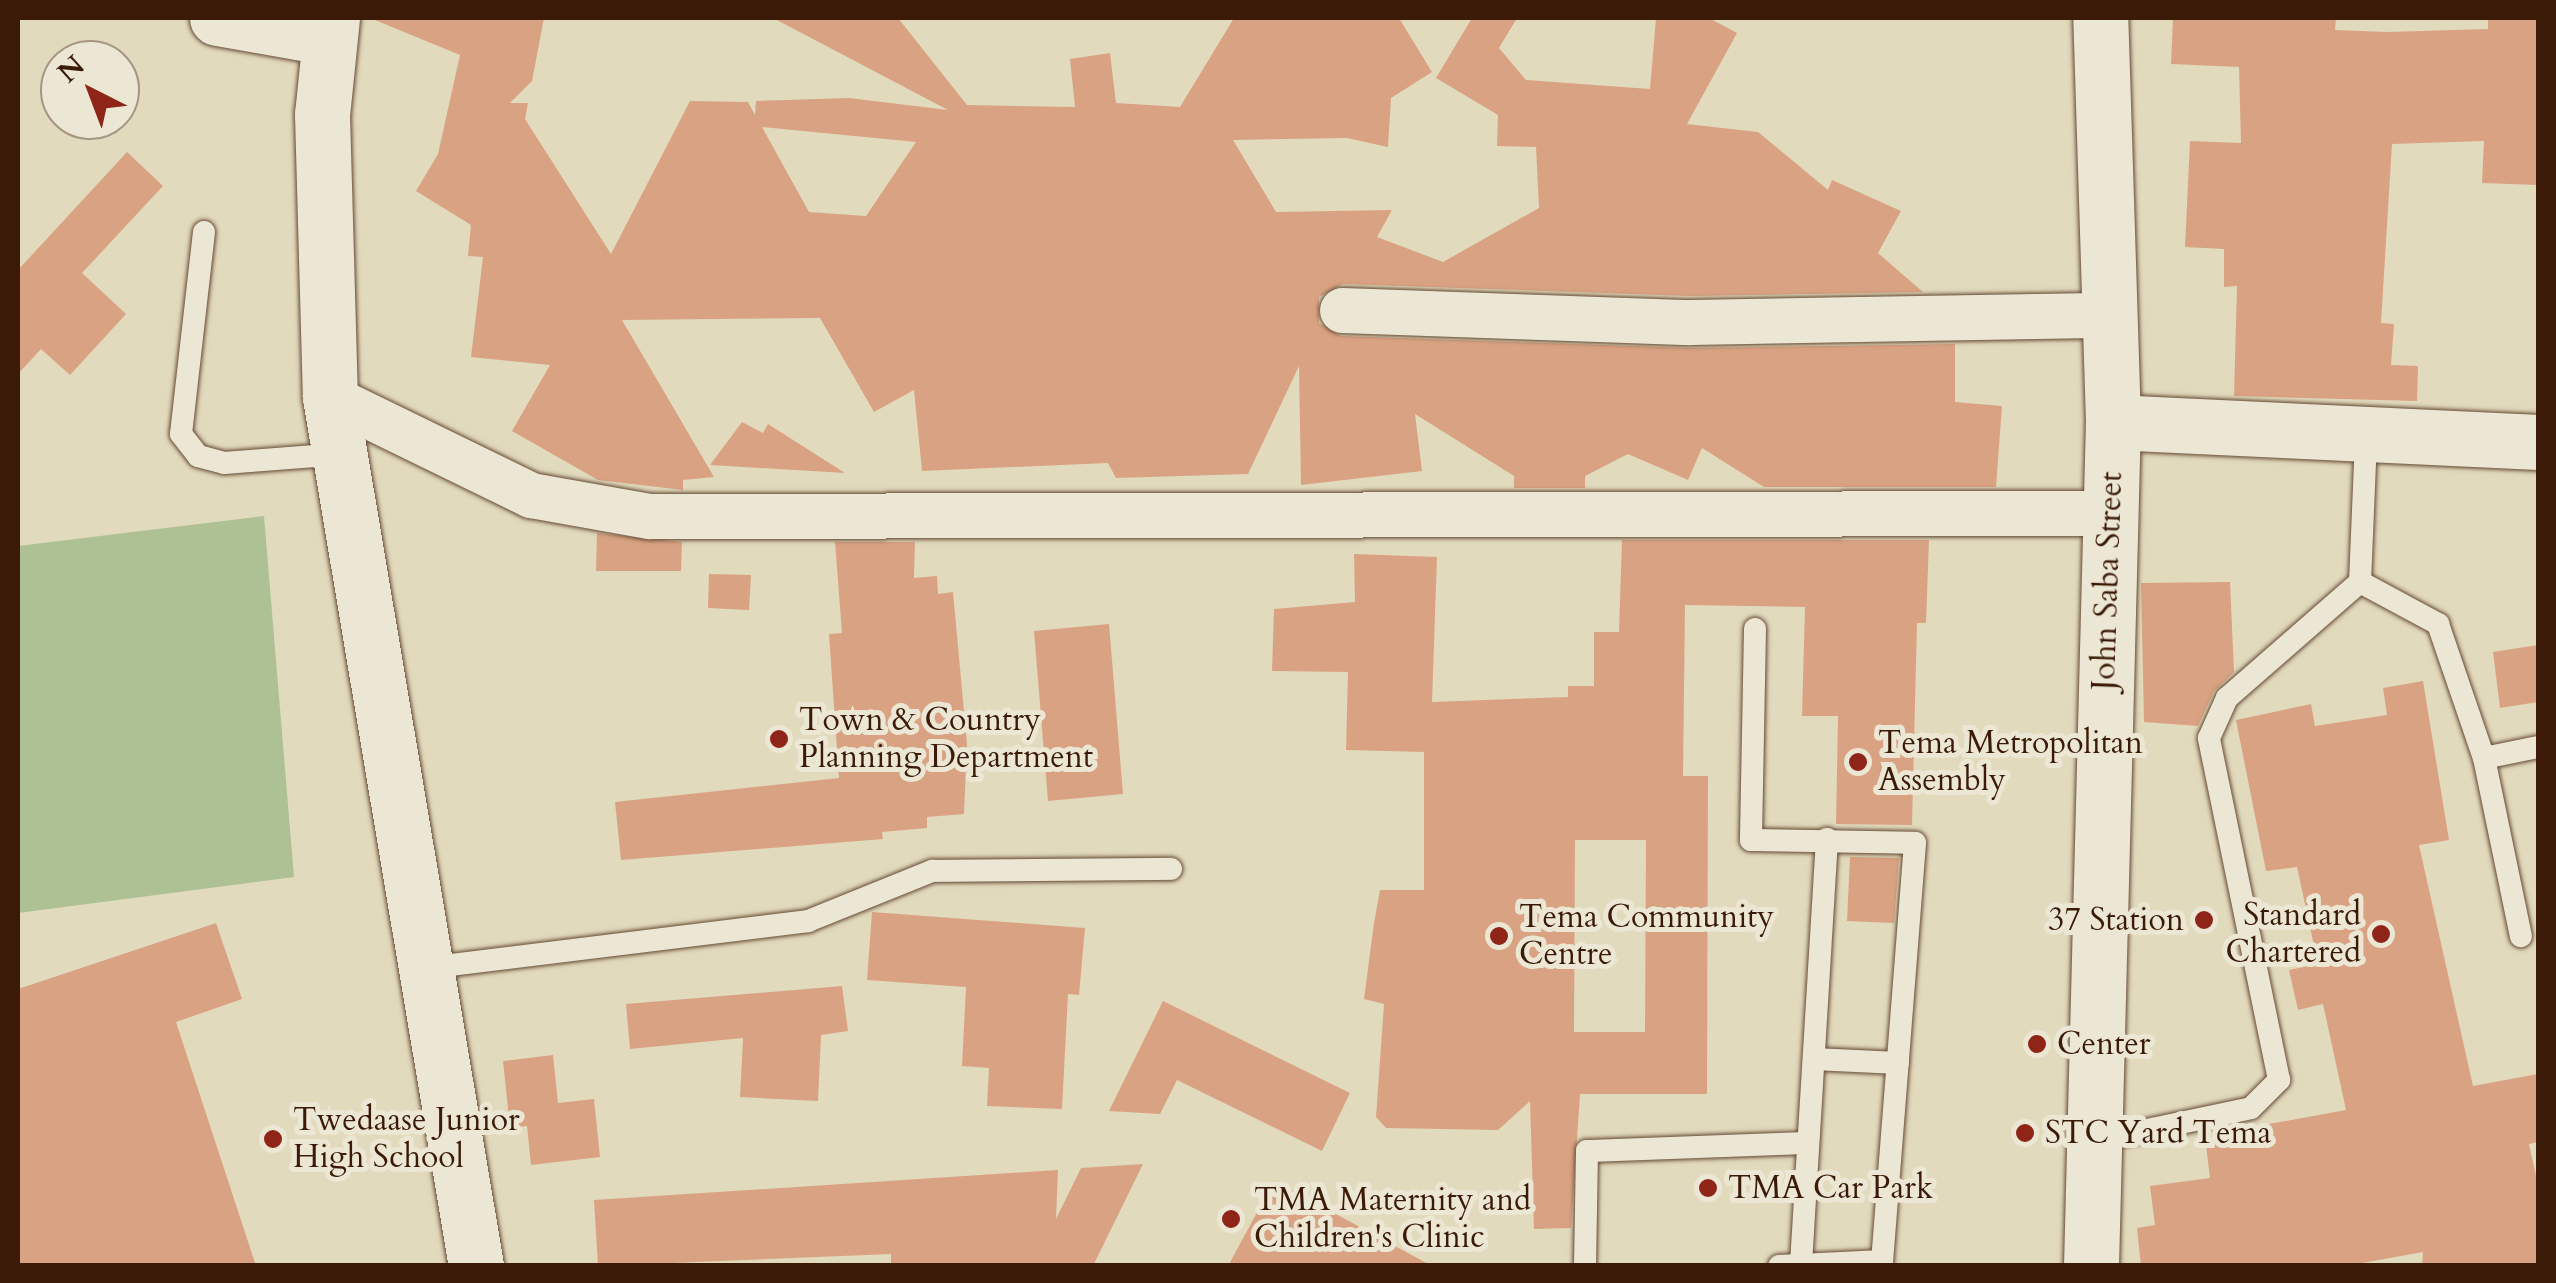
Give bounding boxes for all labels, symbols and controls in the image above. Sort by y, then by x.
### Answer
north arrow [40,40,140,140]
text: N [50,47,93,91]
street label: John Saba Street [2085,471,2131,691]
place label: Town & Country Planning Department [799,702,1093,777]
place label: Tema Metropolitan Assembly [1878,725,2143,800]
marker: Town & Country Planning Department [768,728,790,750]
marker: Tema Metropolitan Assembly [1847,751,1869,773]
place label: Standard Chartered [2226,897,2361,972]
place label: Tema Community Centre [1519,899,1774,974]
place label: 37 Station [2048,901,2184,939]
marker: 37 Station [2193,909,2215,931]
marker: Standard Chartered [2370,923,2392,945]
marker: Tema Community Centre [1488,925,1510,947]
place label: Center [2057,1025,2150,1063]
marker: Center [2026,1033,2048,1055]
place label: Twedaase Junior High School [293,1102,520,1177]
place label: STC Yard Tema [2045,1114,2271,1152]
marker: STC Yard Tema [2014,1122,2036,1144]
marker: Twedaase Junior High School [262,1128,284,1150]
place label: TMA Car Park [1728,1169,1933,1207]
marker: TMA Car Park [1697,1177,1719,1199]
place label: TMA Maternity and Children's Clinic [1254,1182,1531,1257]
marker: TMA Maternity and Children's Clinic [1218,1206,1244,1232]

